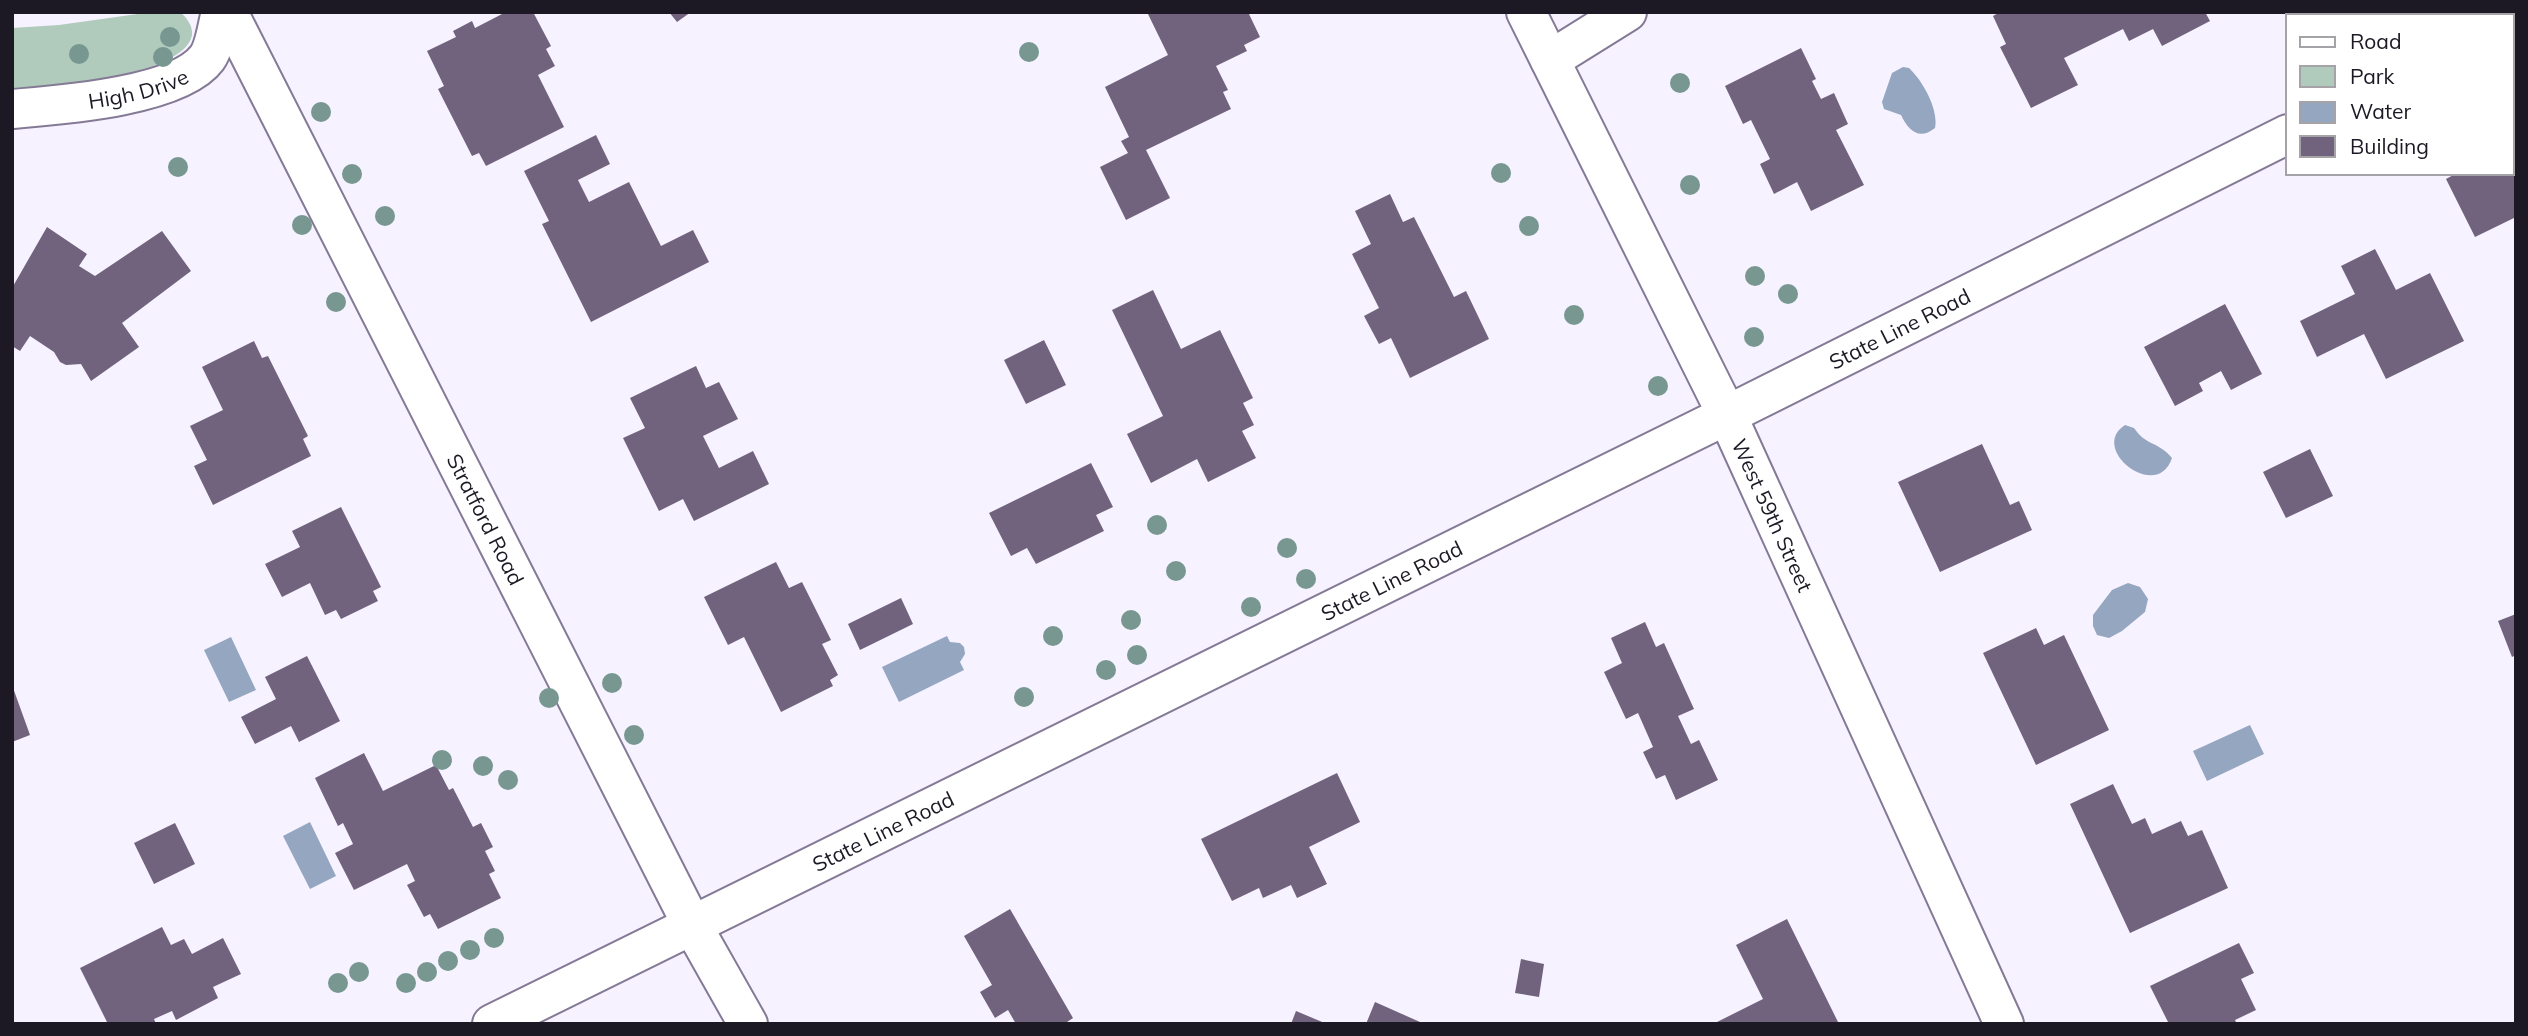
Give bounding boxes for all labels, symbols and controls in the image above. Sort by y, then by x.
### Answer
legend [2286,14,2514,175]
text: Road [2350,28,2401,54]
street label: High Drive [86,63,193,114]
text: Park [2350,63,2394,89]
text: Water [2350,98,2411,124]
text: Building [2350,133,2429,159]
street label: State Line Road [1825,282,1974,375]
street label: West 59th Street [1727,435,1819,596]
street label: Stratford Road [442,449,530,589]
street label: State Line Road [1317,535,1467,626]
street label: State Line Road [808,785,958,877]

